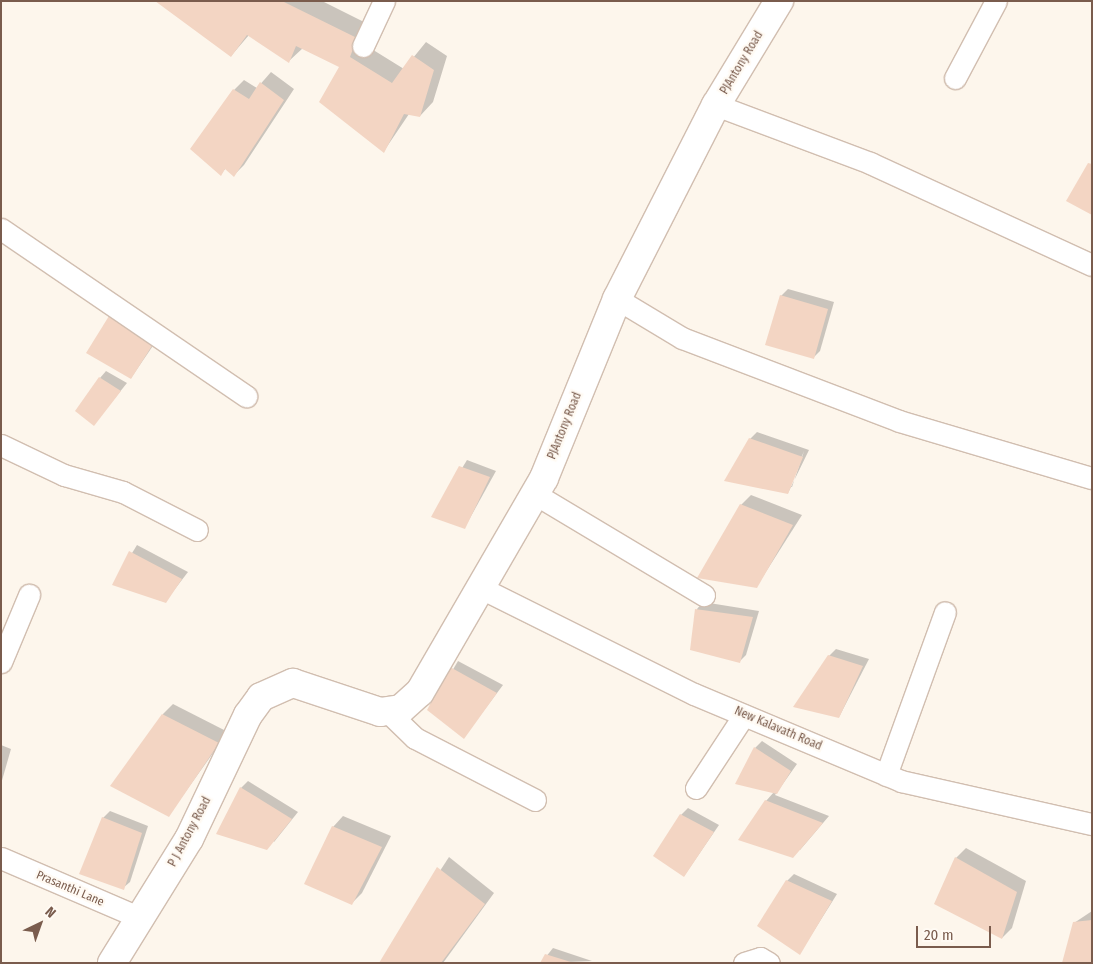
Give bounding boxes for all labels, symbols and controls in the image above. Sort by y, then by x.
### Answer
street label: PJAntony Road [717,29,767,97]
street label: PJAntony Road [545,390,585,462]
street label: New Kalavath Road [732,704,824,754]
street label: P J Antony Road [166,795,214,869]
street label: Prasanthi Lane [34,868,106,910]
north arrow [15,899,65,949]
text: N [42,903,59,922]
scale bar [918,916,993,948]
text: 20 m [924,926,954,944]

